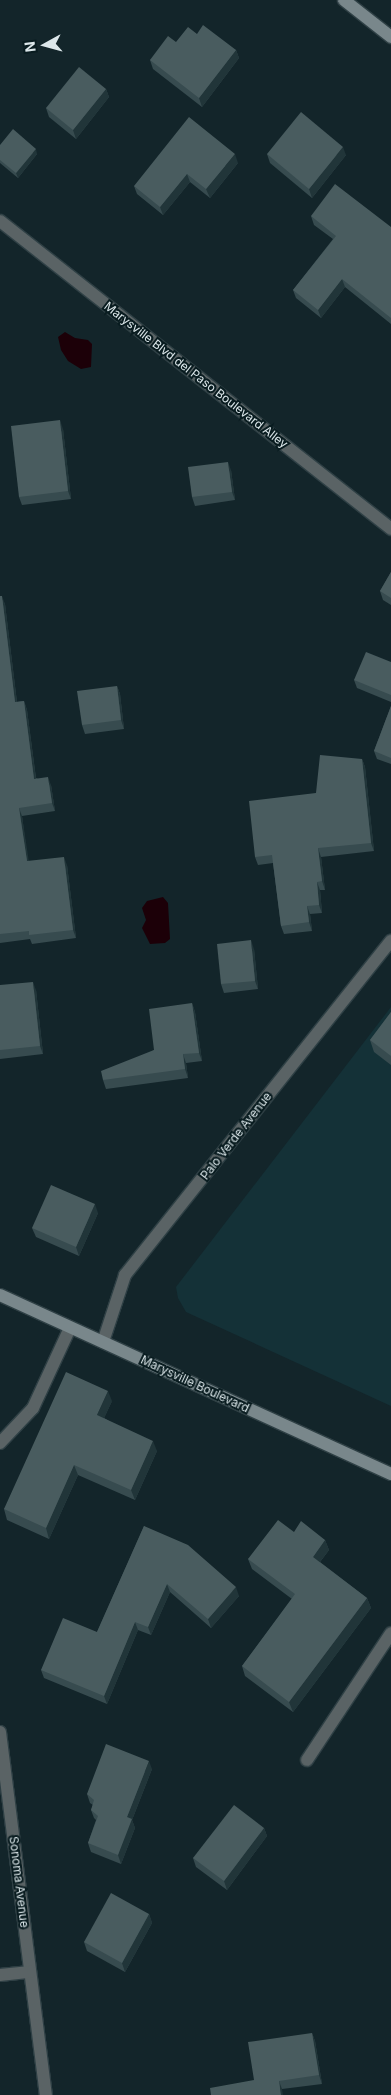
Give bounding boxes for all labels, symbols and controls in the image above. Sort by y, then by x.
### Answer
north arrow [20,20,70,70]
text: N [21,41,39,53]
street label: Marysville Blvd del Paso Boulevard Alley [101,299,291,451]
street label: Palo Verde Avenue [197,1090,275,1182]
street label: Marysville Boulevard [138,1353,252,1415]
street label: Sonoma Avenue [6,1835,32,1929]

